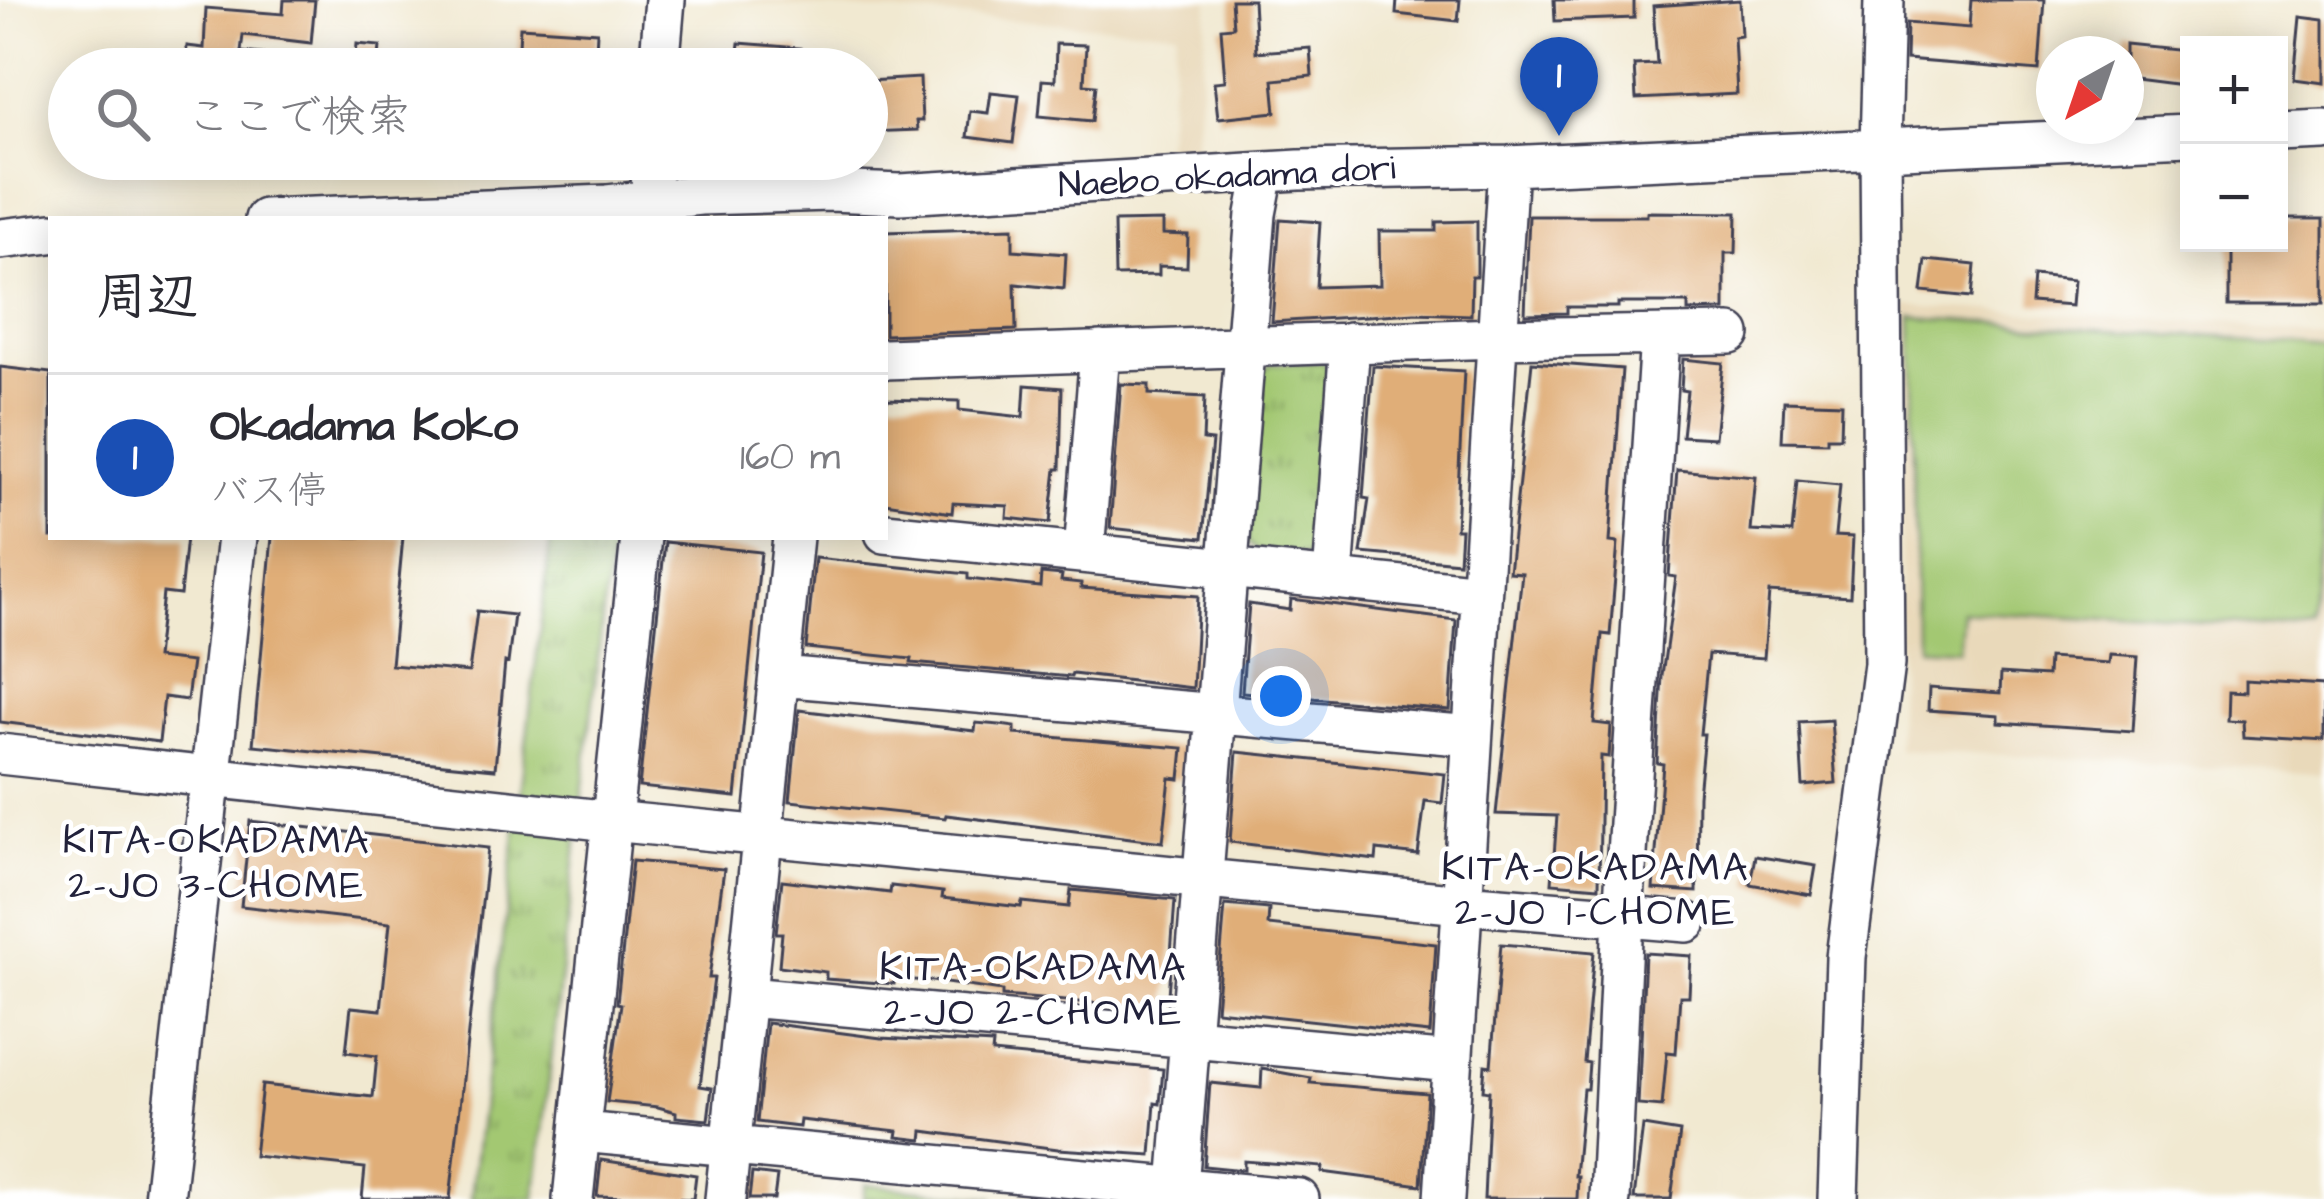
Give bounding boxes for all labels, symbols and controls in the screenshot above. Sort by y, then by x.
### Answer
north arrow [2036,36,2144,144]
map controls [2180,36,2288,252]
button: + [2180,36,2288,144]
pin: 1 [1520,37,1598,136]
search box [48,48,888,180]
icon: search [90,81,156,147]
text: ここで検索 [186,87,411,149]
street label: Naebo okadama dori [1057,143,1397,211]
button: − [2180,144,2288,252]
text: 周辺 [96,263,198,334]
text: Okadama Koko [210,396,518,458]
text: 1 [133,431,138,485]
text: 160 m [740,431,840,485]
text: バス停 [210,465,327,519]
your location [1251,666,1311,726]
district label: KITA-OKADAMA 2-JO 3-CHOME [62,815,372,914]
district label: KITA-OKADAMA 2-JO 1-CHOME [1441,842,1751,941]
district label: KITA-OKADAMA 2-JO 2-CHOME [879,942,1189,1041]

